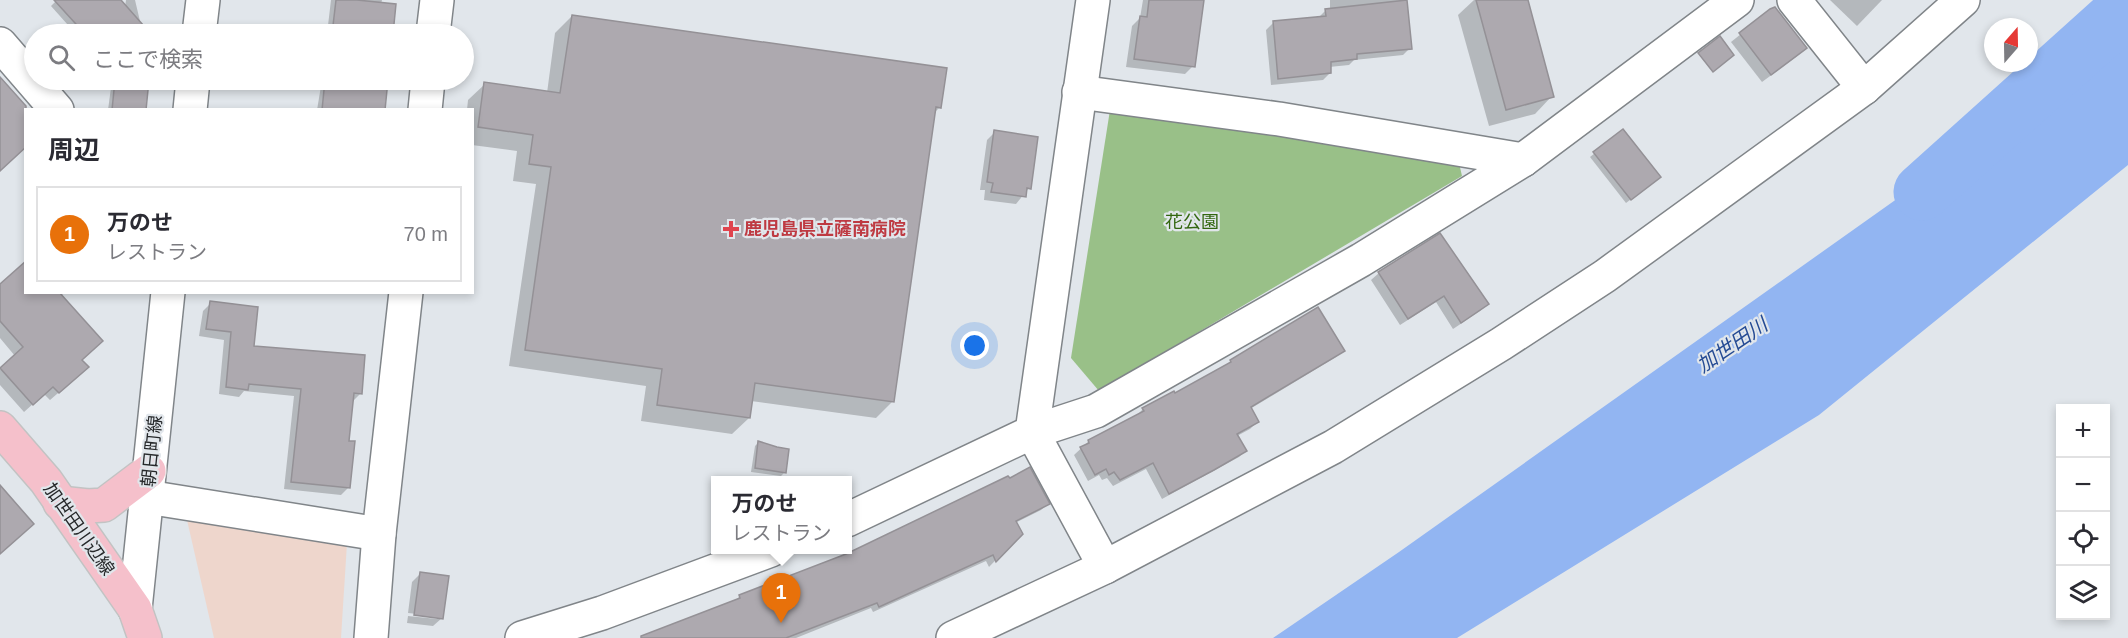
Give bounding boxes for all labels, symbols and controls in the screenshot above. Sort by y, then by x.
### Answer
north arrow [1984,18,2038,72]
search box [24,24,474,90]
icon: search [45,41,78,74]
text: ここで検索 [93,47,203,72]
text: 周辺 [48,135,100,165]
text: 万のせ [107,210,173,235]
park label: 花公園 [1165,212,1219,232]
place label: 鹿児島県立薩南病院 [744,219,906,239]
marker: 鹿児島県立薩南病院 [722,220,740,238]
text: 1 [64,223,75,245]
text: 70 m [404,223,448,245]
text: レストラン [107,241,207,263]
water label: 加世田川 [1693,312,1773,376]
your location [960,331,989,360]
map controls [2056,404,2110,620]
button: + [2056,404,2110,458]
street label: 朝日町線 [138,414,166,488]
button: − [2056,458,2110,512]
popup [711,476,852,554]
street label: 加世田川辺線 [40,479,118,579]
text: 万のせ [732,491,798,516]
button: locate [2056,512,2110,566]
text: レストラン [732,522,832,544]
button: layers [2056,566,2110,620]
pin: 1 [762,574,800,623]

